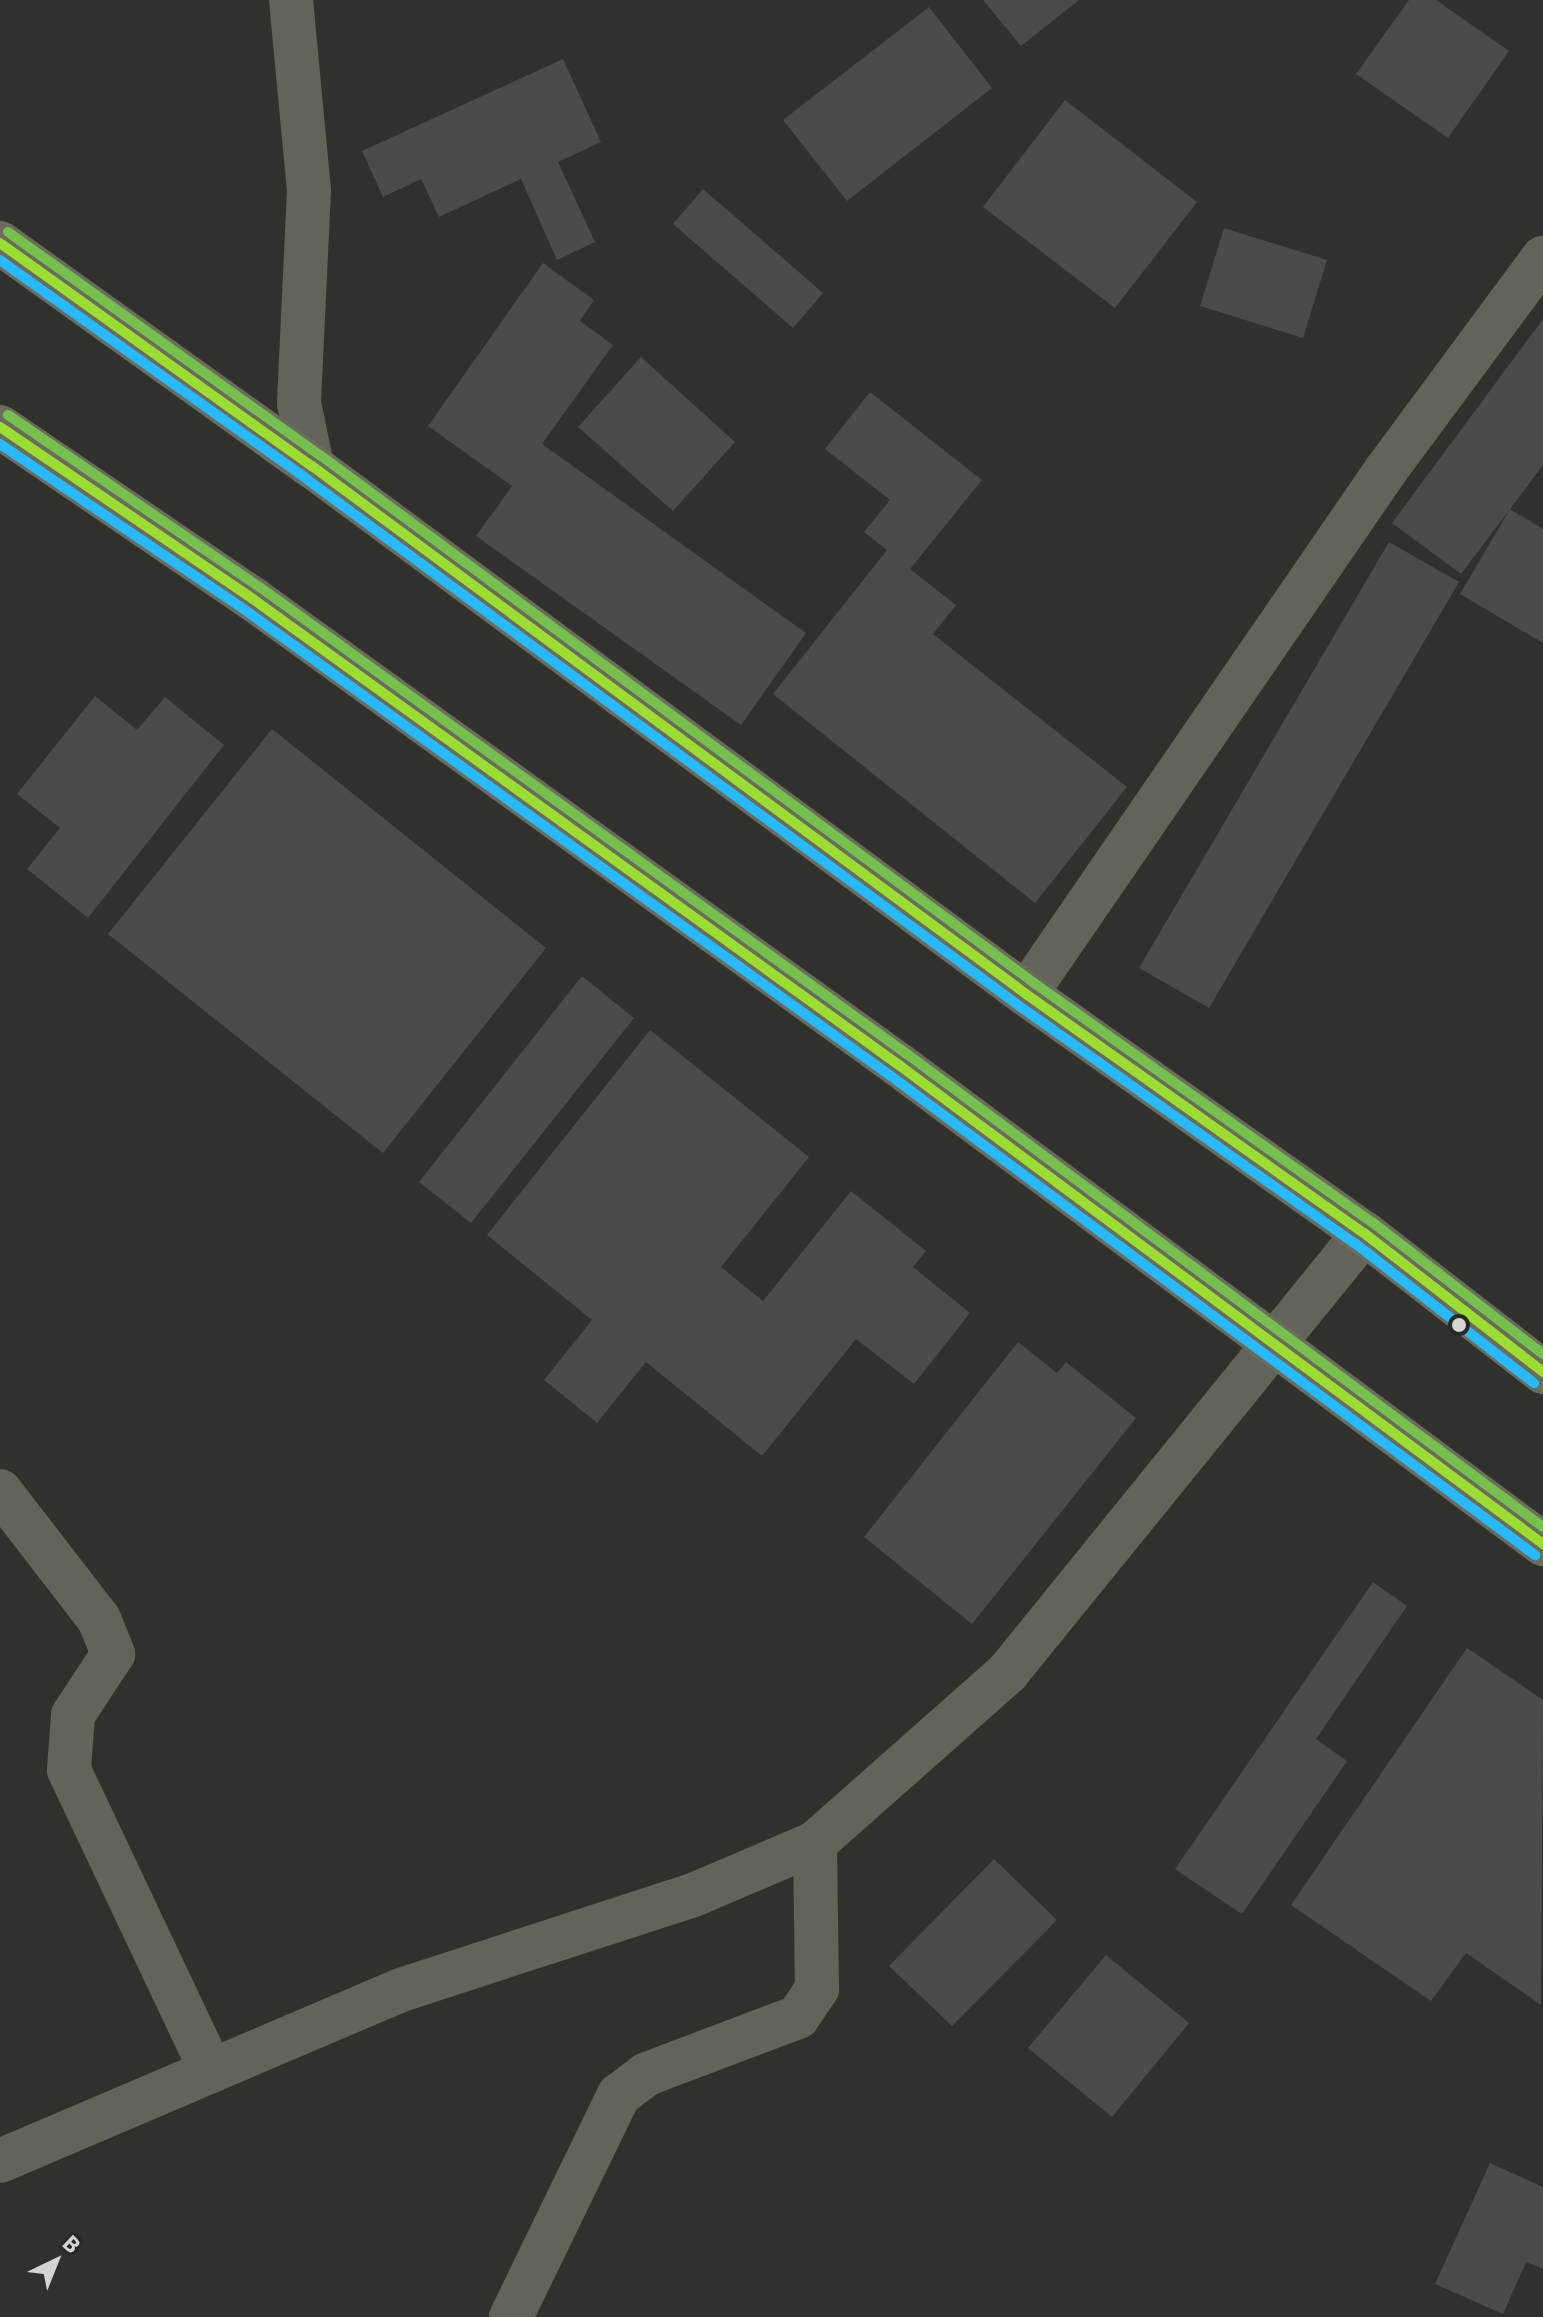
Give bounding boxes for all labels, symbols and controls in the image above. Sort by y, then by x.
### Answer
unlabelled marker [1451,1317,1467,1333]
north arrow [16,2221,96,2301]
text: B [57,2227,88,2259]

